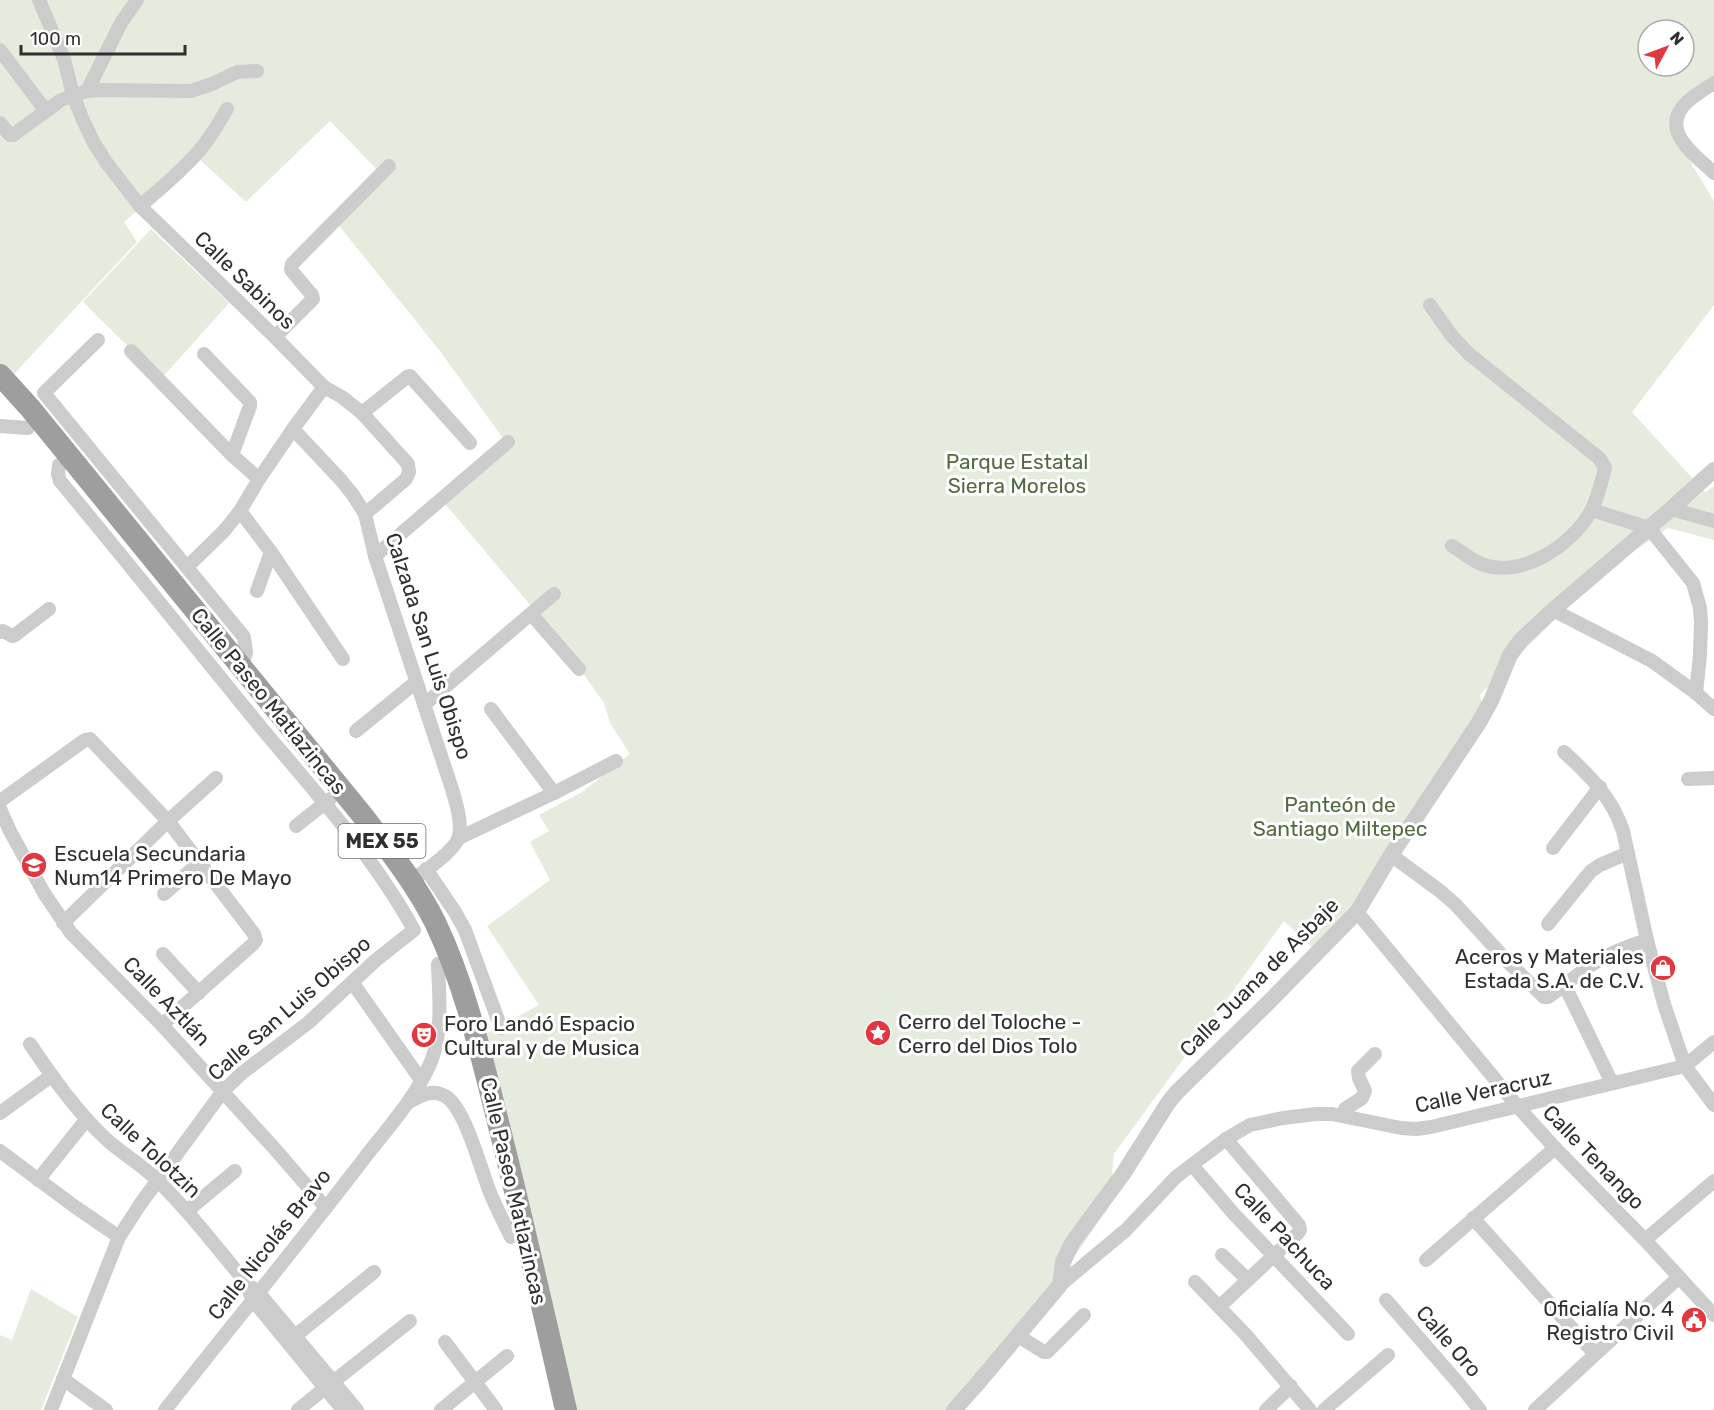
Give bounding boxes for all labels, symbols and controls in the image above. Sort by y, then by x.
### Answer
scale bar [21,18,184,56]
north arrow [1636,18,1696,78]
text: 100 m [30,28,81,50]
text: N [1666,28,1688,49]
street label: Calle Sabinos [189,226,301,334]
park label: Parque Estatal Sierra Morelos [946,449,1088,498]
street label: Calzada San Luis Obispo [381,530,477,762]
street label: Calle Paseo Matlazincas [186,603,352,799]
park label: Panteón de Santiago Miltepec [1253,792,1427,841]
road number: MEX 55 [338,824,425,858]
place label: Escuela Secundaria Num14 Primero De Mayo [54,841,292,890]
school or university icon: Escuela Secundaria Num14 Primero De Mayo [19,850,49,880]
street label: Calle Juana de Asbaje [1174,892,1344,1062]
street label: Calle San Luis Obispo [203,931,375,1085]
place label: Aceros y Materiales Estada S.A. de C.V. [1455,944,1644,993]
street label: Calle Aztlán [118,951,216,1051]
shop icon: Aceros y Materiales Estada S.A. de C.V. [1648,953,1678,983]
place label: Cerro del Toloche - Cerro del Dios Tolo [898,1009,1081,1058]
place label: Foro Landó Espacio Cultural y de Musica [444,1011,640,1060]
place icon: Cerro del Toloche - Cerro del Dios Tolo [863,1018,893,1048]
theatre icon: Foro Landó Espacio Cultural y de Musica [409,1020,439,1050]
street label: Calle Veracruz [1412,1064,1554,1118]
street label: Calle Paseo Matlazincas [476,1075,552,1307]
street label: Calle Tolotzin [96,1097,206,1203]
street label: Calle Tenango [1538,1100,1650,1214]
street label: Calle Nicolás Bravo [202,1163,336,1325]
street label: Calle Pachuca [1229,1177,1341,1295]
place label: Oficialía No. 4 Registro Civil [1543,1296,1674,1345]
street label: Calle Oro [1411,1300,1487,1382]
public building icon: Oficialía No. 4 Registro Civil [1679,1305,1709,1335]

